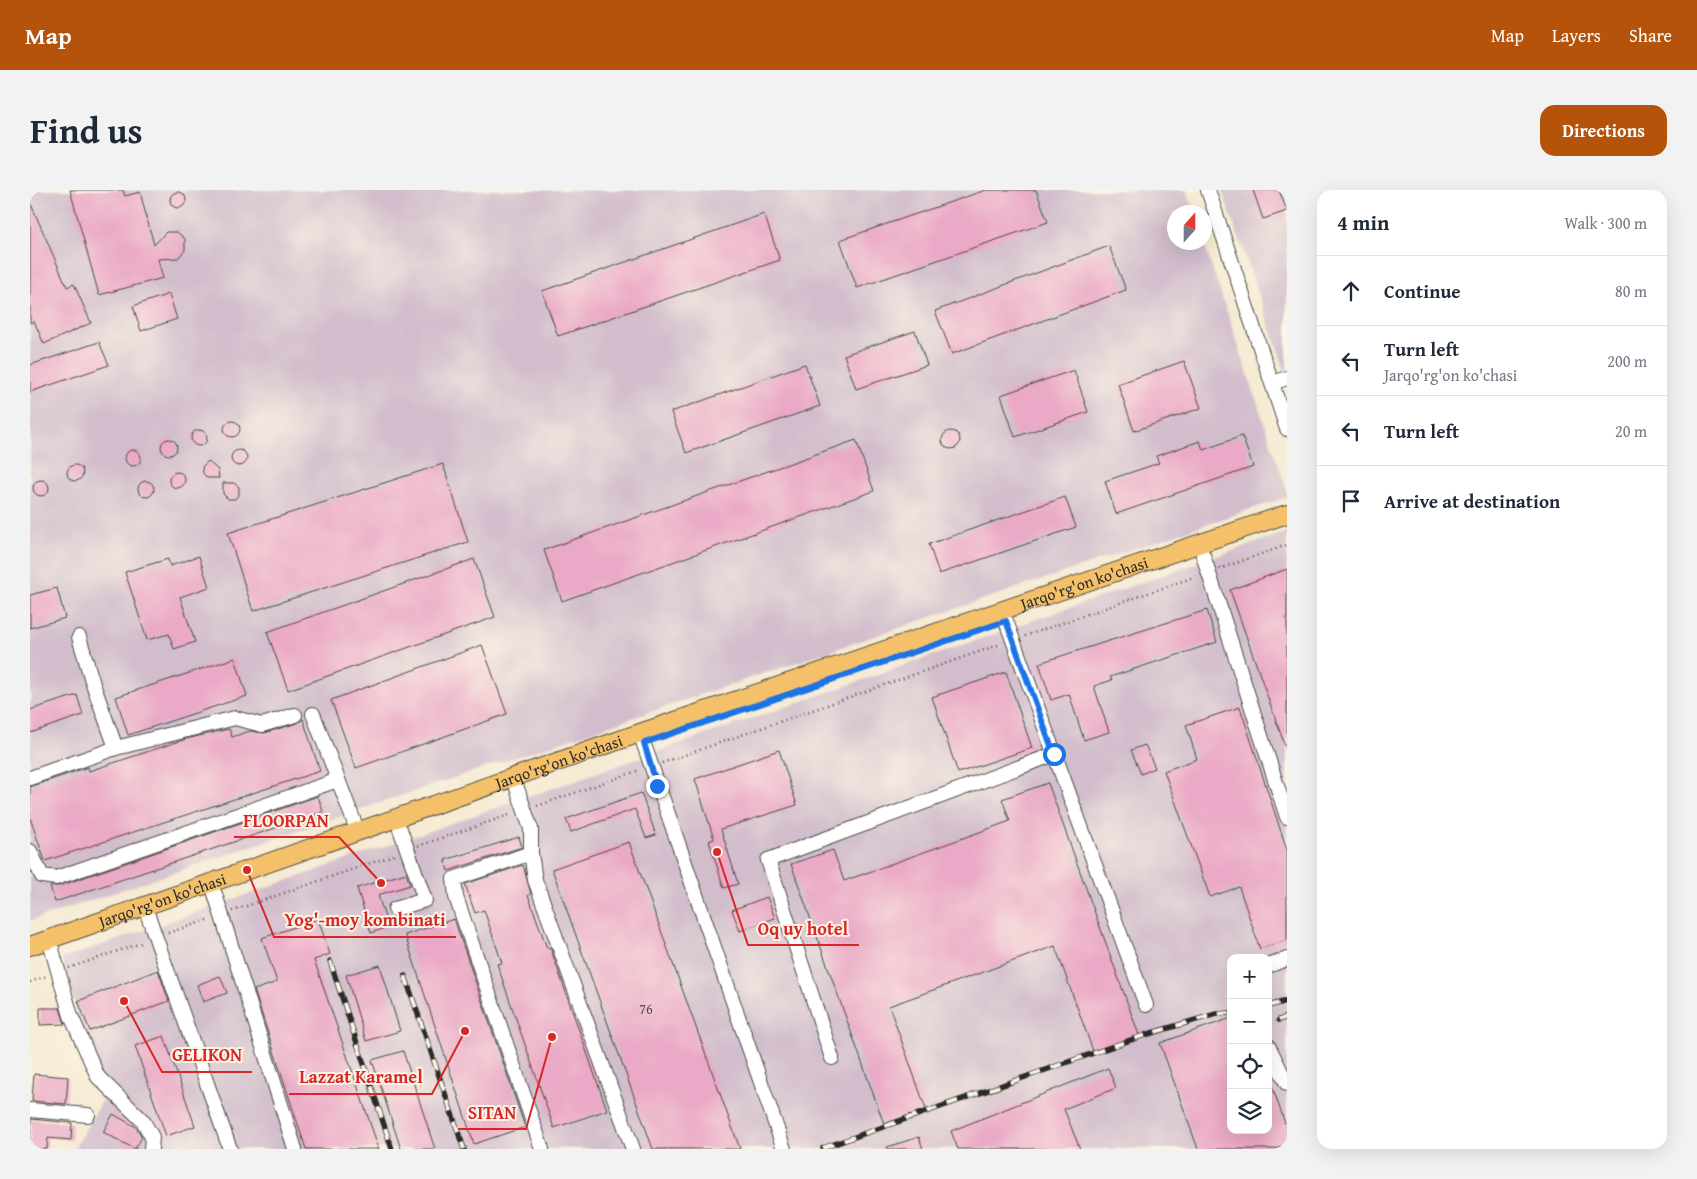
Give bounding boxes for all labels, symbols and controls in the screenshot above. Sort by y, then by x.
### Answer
text: Map [25,18,72,53]
text: Map [1491,22,1524,49]
text: Layers [1552,22,1601,49]
text: Share [1629,22,1672,49]
text: Find us [30,105,143,156]
button: Directions [1540,105,1667,156]
north arrow [1167,205,1212,250]
text: 4 min [1337,207,1389,238]
text: Walk · 300 m [1564,211,1647,235]
icon: ahead [1337,277,1365,305]
text: Continue [1384,277,1461,305]
text: 80 m [1615,279,1647,303]
text: Turn left [1384,335,1459,363]
icon: left [1337,347,1365,375]
text: 200 m [1607,349,1647,373]
text: Jarqo'rg'on ko'chasi [1384,363,1517,387]
icon: left [1337,417,1365,445]
text: Turn left [1384,417,1459,445]
text: 20 m [1615,419,1647,443]
icon: arrive [1337,487,1365,515]
text: Arrive at destination [1384,487,1560,515]
street label: Jarqo'rg'on ko'chasi [1015,550,1152,616]
street label: Jarqo'rg'on ko'chasi [490,728,626,795]
route start [1043,743,1066,766]
route end [646,775,669,798]
callout: FLOORPAN [234,804,339,837]
text: FLOORPAN [243,807,329,834]
street label: Jarqo'rg'on ko'chasi [93,866,230,934]
callout: Yog'-moy kombinati [274,904,456,937]
text: Yog'-moy kombinati [284,906,446,933]
callout: Oq uy hotel [748,912,859,945]
text: Oq uy hotel [758,915,849,942]
map controls [1227,954,1272,1134]
button: + [1227,954,1272,999]
house number: 76 [639,999,653,1019]
button: − [1227,999,1272,1044]
callout: GELIKON [162,1039,252,1072]
text: GELIKON [172,1041,242,1068]
button: locate [1227,1044,1272,1089]
callout: Lazzat Karamel [289,1061,432,1094]
text: Lazzat Karamel [299,1063,423,1090]
button: layers [1227,1089,1272,1134]
callout: SITAN [458,1096,526,1129]
text: SITAN [468,1099,516,1126]

